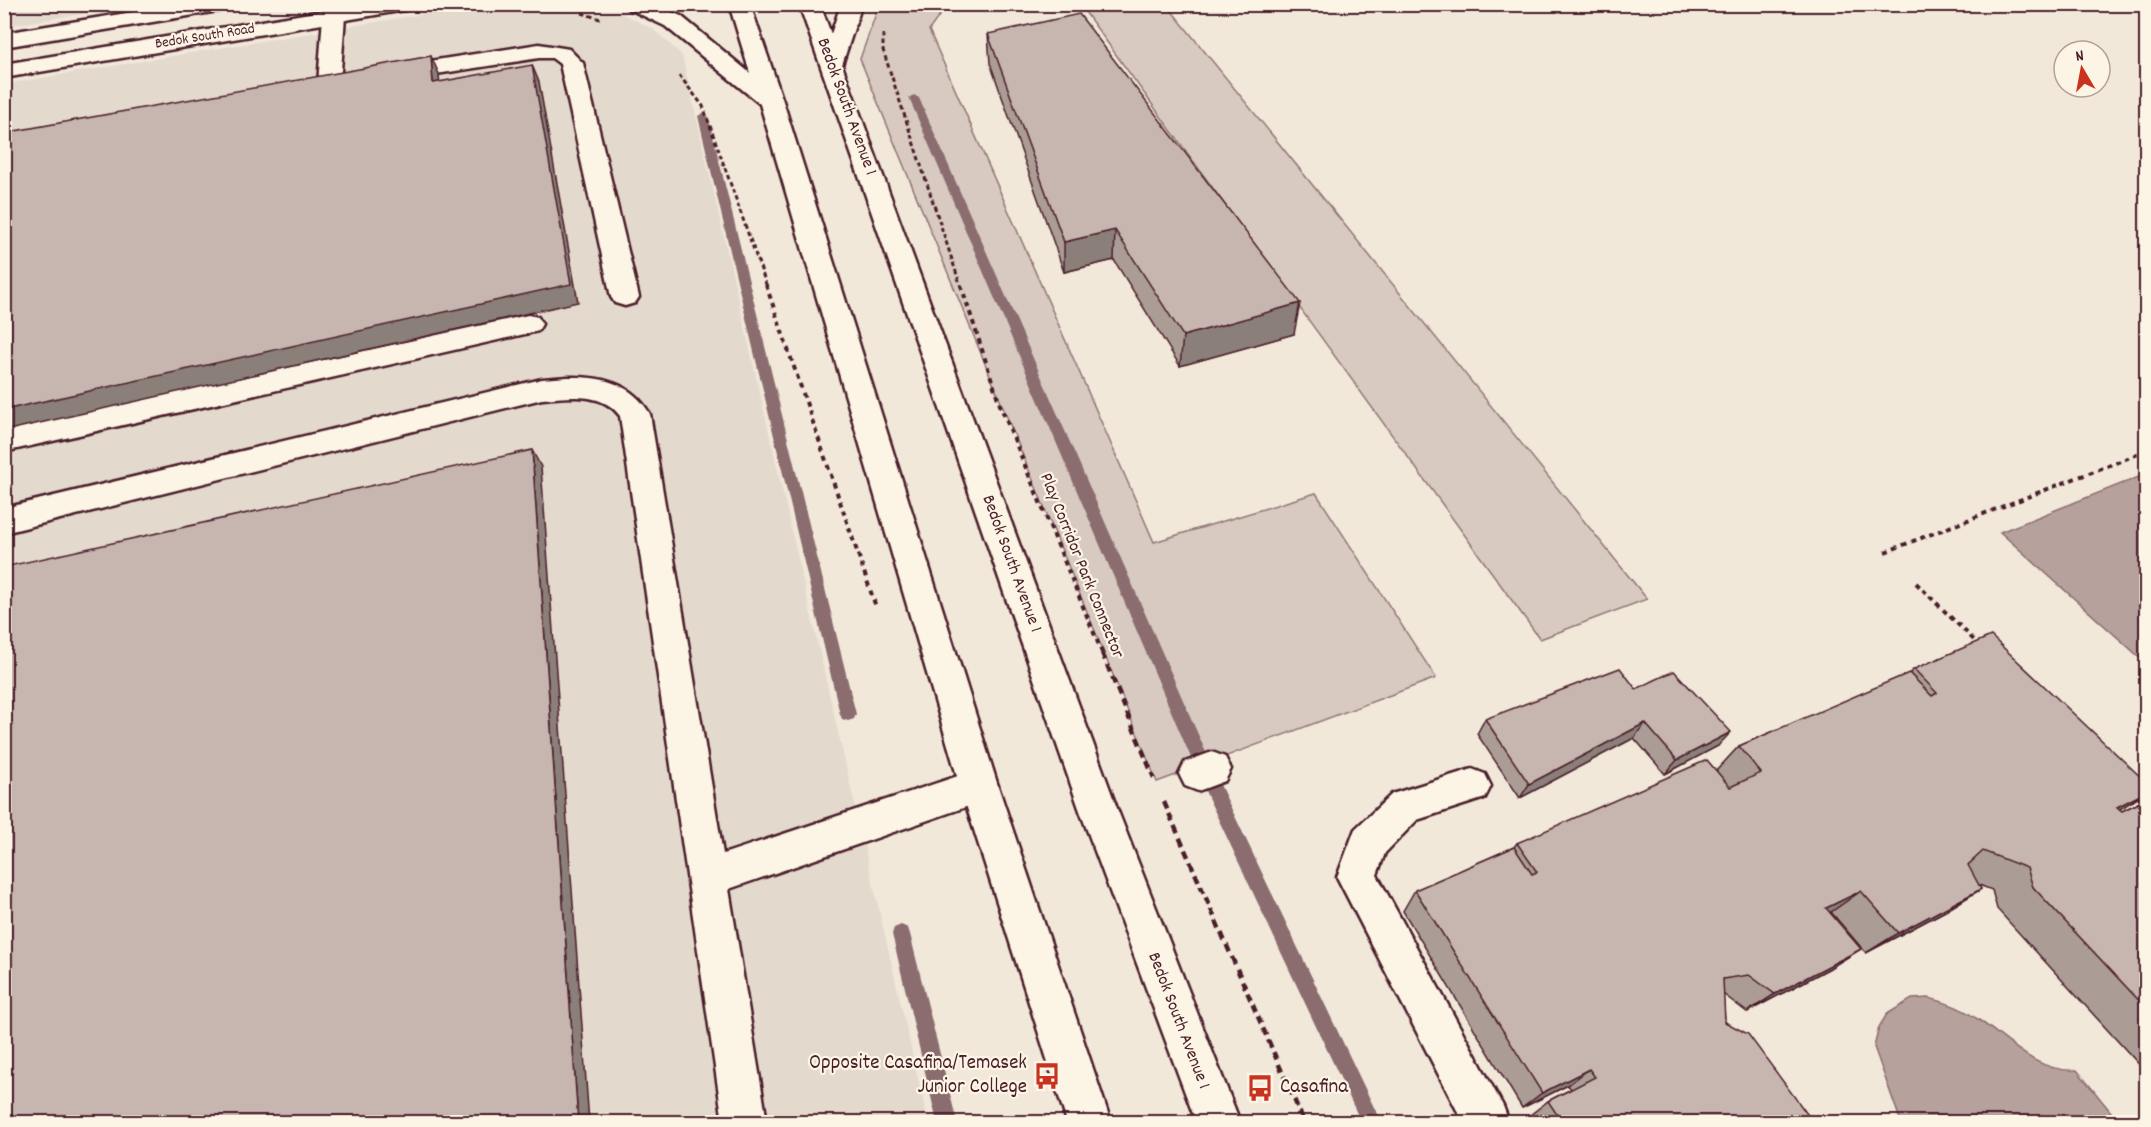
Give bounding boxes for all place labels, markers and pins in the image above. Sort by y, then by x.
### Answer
place label: Opposite Casafina/Temasek Junior College [809,1049,1027,1103]
bus stop icon: Opposite Casafina/Temasek Junior College [1032,1061,1062,1091]
bus stop icon: Casafina [1245,1073,1275,1103]
place label: Casafina [1280,1073,1349,1103]

